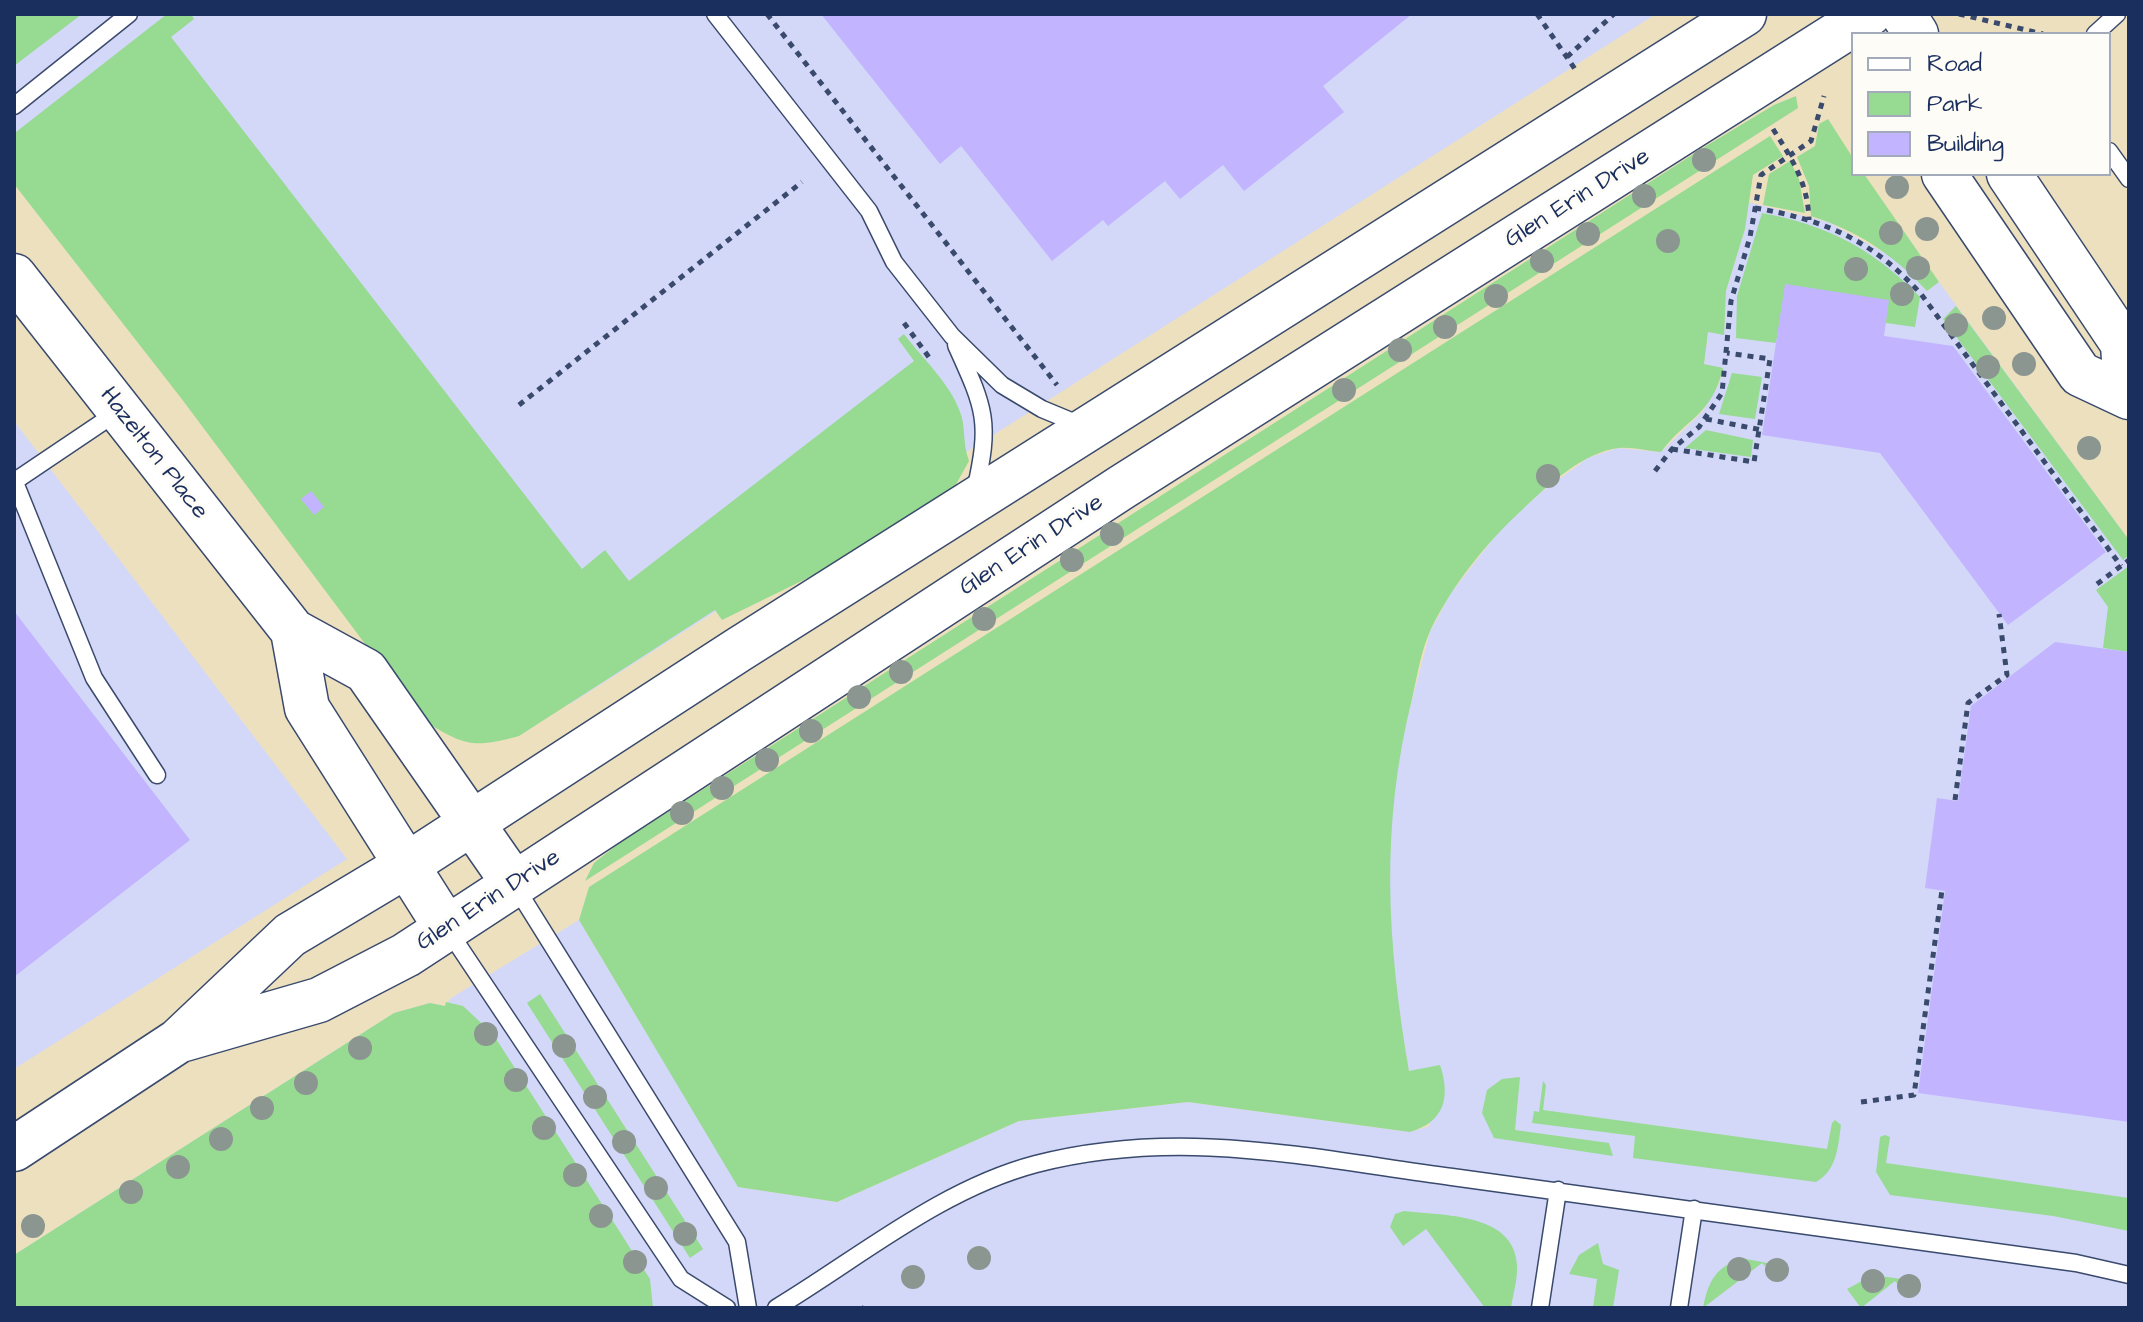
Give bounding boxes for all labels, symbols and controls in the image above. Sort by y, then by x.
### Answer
legend [1851,32,2111,176]
text: Road [1927,47,1982,81]
text: Park [1927,87,1983,121]
text: Building [1927,127,2004,161]
street label: Glen Erin Drive [1500,143,1656,255]
street label: Hazelton Place [93,382,213,526]
street label: Glen Erin Drive [955,489,1109,603]
street label: Glen Erin Drive [412,844,566,958]

